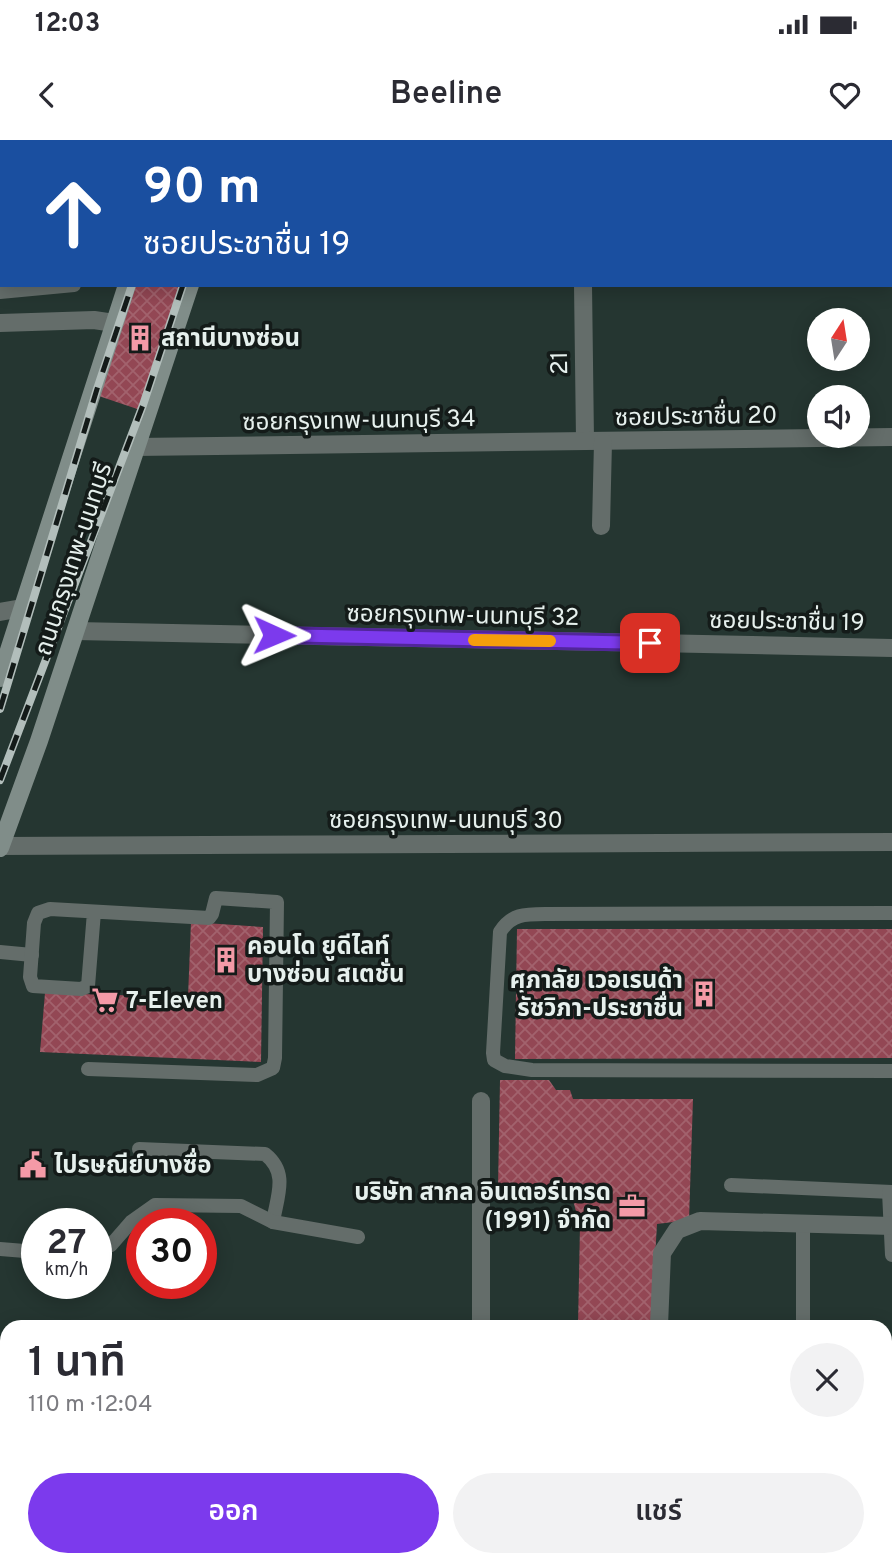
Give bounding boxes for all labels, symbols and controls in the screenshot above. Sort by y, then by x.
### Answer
text: 12:03 [35,8,100,41]
text: Beeline [390,75,502,115]
icon: back [28,76,66,114]
icon: heart [826,76,864,114]
text: 90 m [143,159,261,221]
icon: ahead [28,168,119,259]
text: ซอยประชาชื่น 19 [143,226,350,266]
north arrow [807,308,870,371]
map controls [807,308,870,448]
building icon: สถานีบางซ่อน [125,323,155,353]
place label: สถานีบางซ่อน [161,324,300,355]
street label: 21 [546,351,576,375]
button: sound [807,385,870,448]
street label: ซอยประชาชื่น 20 [615,398,777,434]
street label: ซอยกรุงเทพ-นนทบุรี 34 [242,405,476,439]
street label: ถนนกรุงเทพ-นนทบุรี [30,459,120,660]
position arrow [237,598,311,672]
street label: ซอยกรุงเทพ-นนทบุรี 32 [346,600,580,634]
street label: ซอยประชาชื่น 19 [709,603,865,639]
pin [620,613,680,673]
icon: arrive [631,624,669,662]
street label: ซอยกรุงเทพ-นนทบุรี 30 [329,807,563,837]
place label: คอนโด ยูดีไลท์ บางซ่อน สเตชั่น [247,933,405,991]
building icon: คอนโด ยูดีไลท์ บางซ่อน สเตชั่น [211,945,241,975]
place label: ศุภาลัย เวอเรนด้า รัชวิภา-ประชาชื่น [510,966,683,1025]
building icon: ศุภาลัย เวอเรนด้า รัชวิภา-ประชาชื่น [689,979,719,1009]
supermarket icon: 7-Eleven [90,985,120,1015]
place label: 7-Eleven [126,987,223,1017]
place label: ไปรษณีย์บางซื่อ [54,1148,212,1182]
public building icon: ไปรษณีย์บางซื่อ [18,1150,48,1180]
place label: บริษัท สากล อินเตอร์เทรด (1991) จำกัด [354,1179,611,1237]
office icon: บริษัท สากล อินเตอร์เทรด (1991) จำกัด [617,1191,647,1221]
speed limit sign: 30 [126,1208,217,1299]
text: 27 [47,1222,86,1266]
text: km/h [45,1259,88,1282]
text: 1 นาที [28,1338,126,1391]
button: close [790,1343,864,1417]
text: 110 m · 12:04 [28,1391,153,1420]
button: ออก [28,1473,439,1553]
button: แชร์ [453,1473,864,1553]

